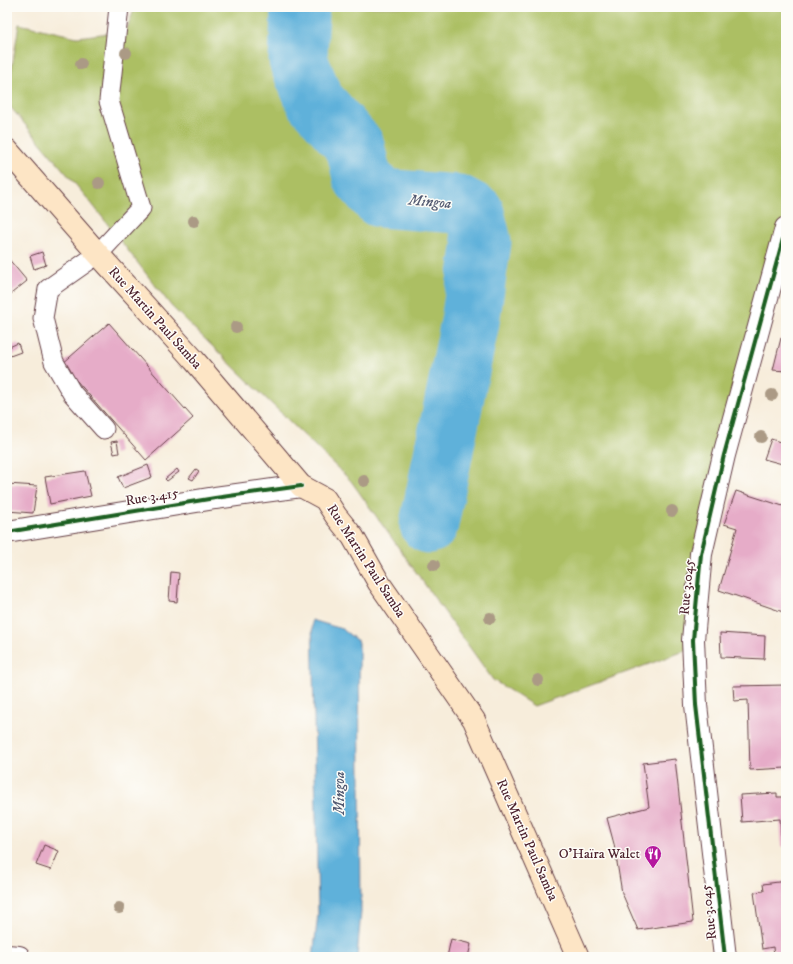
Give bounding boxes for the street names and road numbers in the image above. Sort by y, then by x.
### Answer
street label: Rue Martin Paul Samba [104,263,206,373]
street label: Rue 3.415 [124,484,180,510]
street label: Rue Martin Paul Samba [323,501,409,621]
street label: Rue 3.045 [676,558,698,616]
street label: Rue Martin Paul Samba [492,776,562,904]
street label: Rue 3.045 [697,883,721,941]

